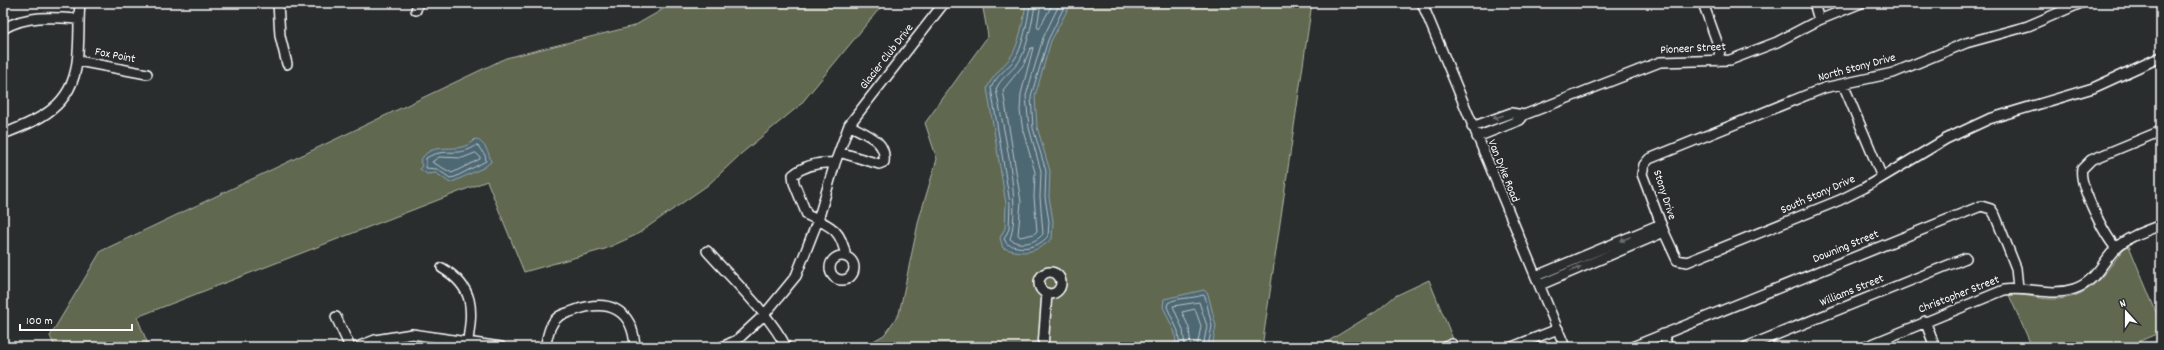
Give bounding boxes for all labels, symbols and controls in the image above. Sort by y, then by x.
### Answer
street label: Glacier Club Drive [856,21,918,93]
street label: Pioneer Street [1660,39,1727,59]
street label: Fox Point [93,44,137,68]
street label: North Stony Drive [1816,49,1898,87]
one-way arrow [1491,114,1503,120]
street label: Van Dyke Road [1483,137,1523,205]
street label: Stony Drive [1648,168,1680,222]
street label: South Stony Drive [1778,171,1858,219]
street label: Downing Street [1810,226,1882,268]
one-way arrow [1619,236,1630,242]
one-way arrow [1570,266,1582,272]
street label: Williams Street [1817,270,1887,312]
street label: Christopher Street [1916,272,2003,318]
north arrow [2106,292,2146,332]
text: N [2118,296,2129,313]
scale bar [20,306,132,332]
text: 100 m [26,313,53,330]

